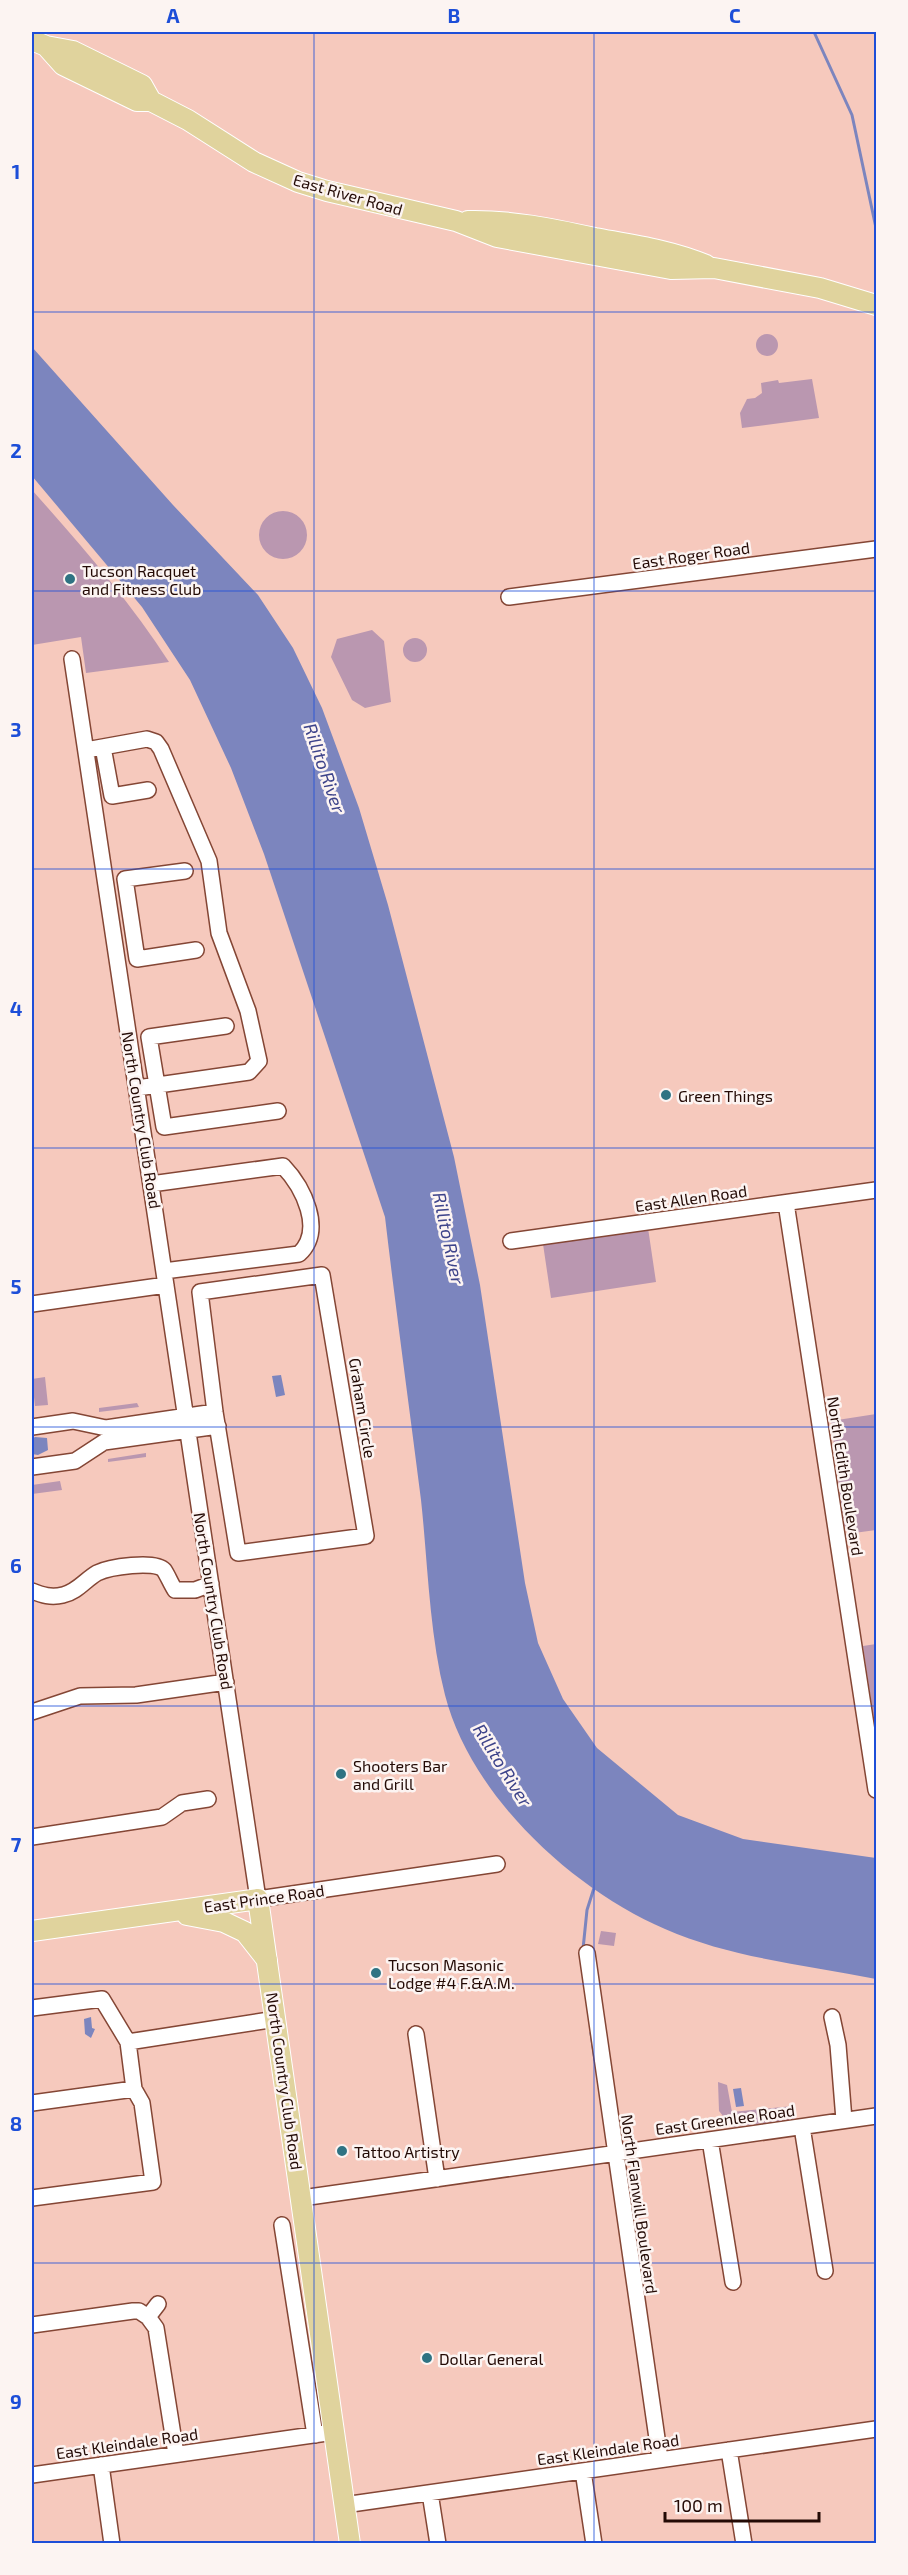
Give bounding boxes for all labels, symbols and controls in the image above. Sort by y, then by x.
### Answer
text: A [166,3,180,27]
text: B [448,3,460,27]
text: C [729,3,741,27]
text: 1 [12,159,20,183]
street label: East River Road [291,169,405,219]
text: 2 [10,438,22,462]
street label: East Roger Road [631,537,751,573]
place label: Tucson Racquet and Fitness Club [82,561,201,598]
marker: Tucson Racquet and Fitness Club [63,572,77,586]
text: 3 [10,717,22,741]
water label: Rillito River [299,720,351,817]
text: 4 [10,996,23,1020]
street label: North Country Club Road [119,1030,165,1210]
place label: Green Things [678,1086,773,1105]
marker: Green Things [659,1088,673,1102]
street label: East Allen Road [634,1181,748,1215]
water label: Rillito River [429,1190,470,1287]
text: 5 [10,1274,22,1298]
street label: Graham Circle [346,1356,380,1460]
street label: North Edith Boulevard [824,1395,868,1557]
street label: North Country Club Road [191,1511,237,1691]
text: 6 [10,1553,22,1577]
water label: Rillito River [469,1720,538,1811]
place label: Shooters Bar and Grill [353,1756,448,1793]
marker: Shooters Bar and Grill [334,1767,348,1781]
text: 7 [11,1832,22,1856]
street label: East Prince Road [203,1880,325,1916]
place label: Tucson Masonic Lodge #4 F.&A.M. [388,1955,515,1992]
marker: Tucson Masonic Lodge #4 F.&A.M. [369,1966,383,1980]
street label: North Country Club Road [263,1991,307,2171]
street label: East Greenlee Road [654,2100,796,2138]
text: 8 [10,2111,22,2135]
street label: North Flanwill Boulevard [618,2113,662,2295]
place label: Tattoo Artistry [354,2142,460,2161]
marker: Tattoo Artistry [335,2144,349,2158]
place label: Dollar General [439,2349,543,2368]
marker: Dollar General [420,2351,434,2365]
text: 9 [10,2389,22,2413]
street label: East Kleindale Road [55,2424,199,2462]
street label: East Kleindale Road [536,2430,680,2468]
scale bar [665,2485,820,2523]
text: 100 m [674,2494,723,2516]

